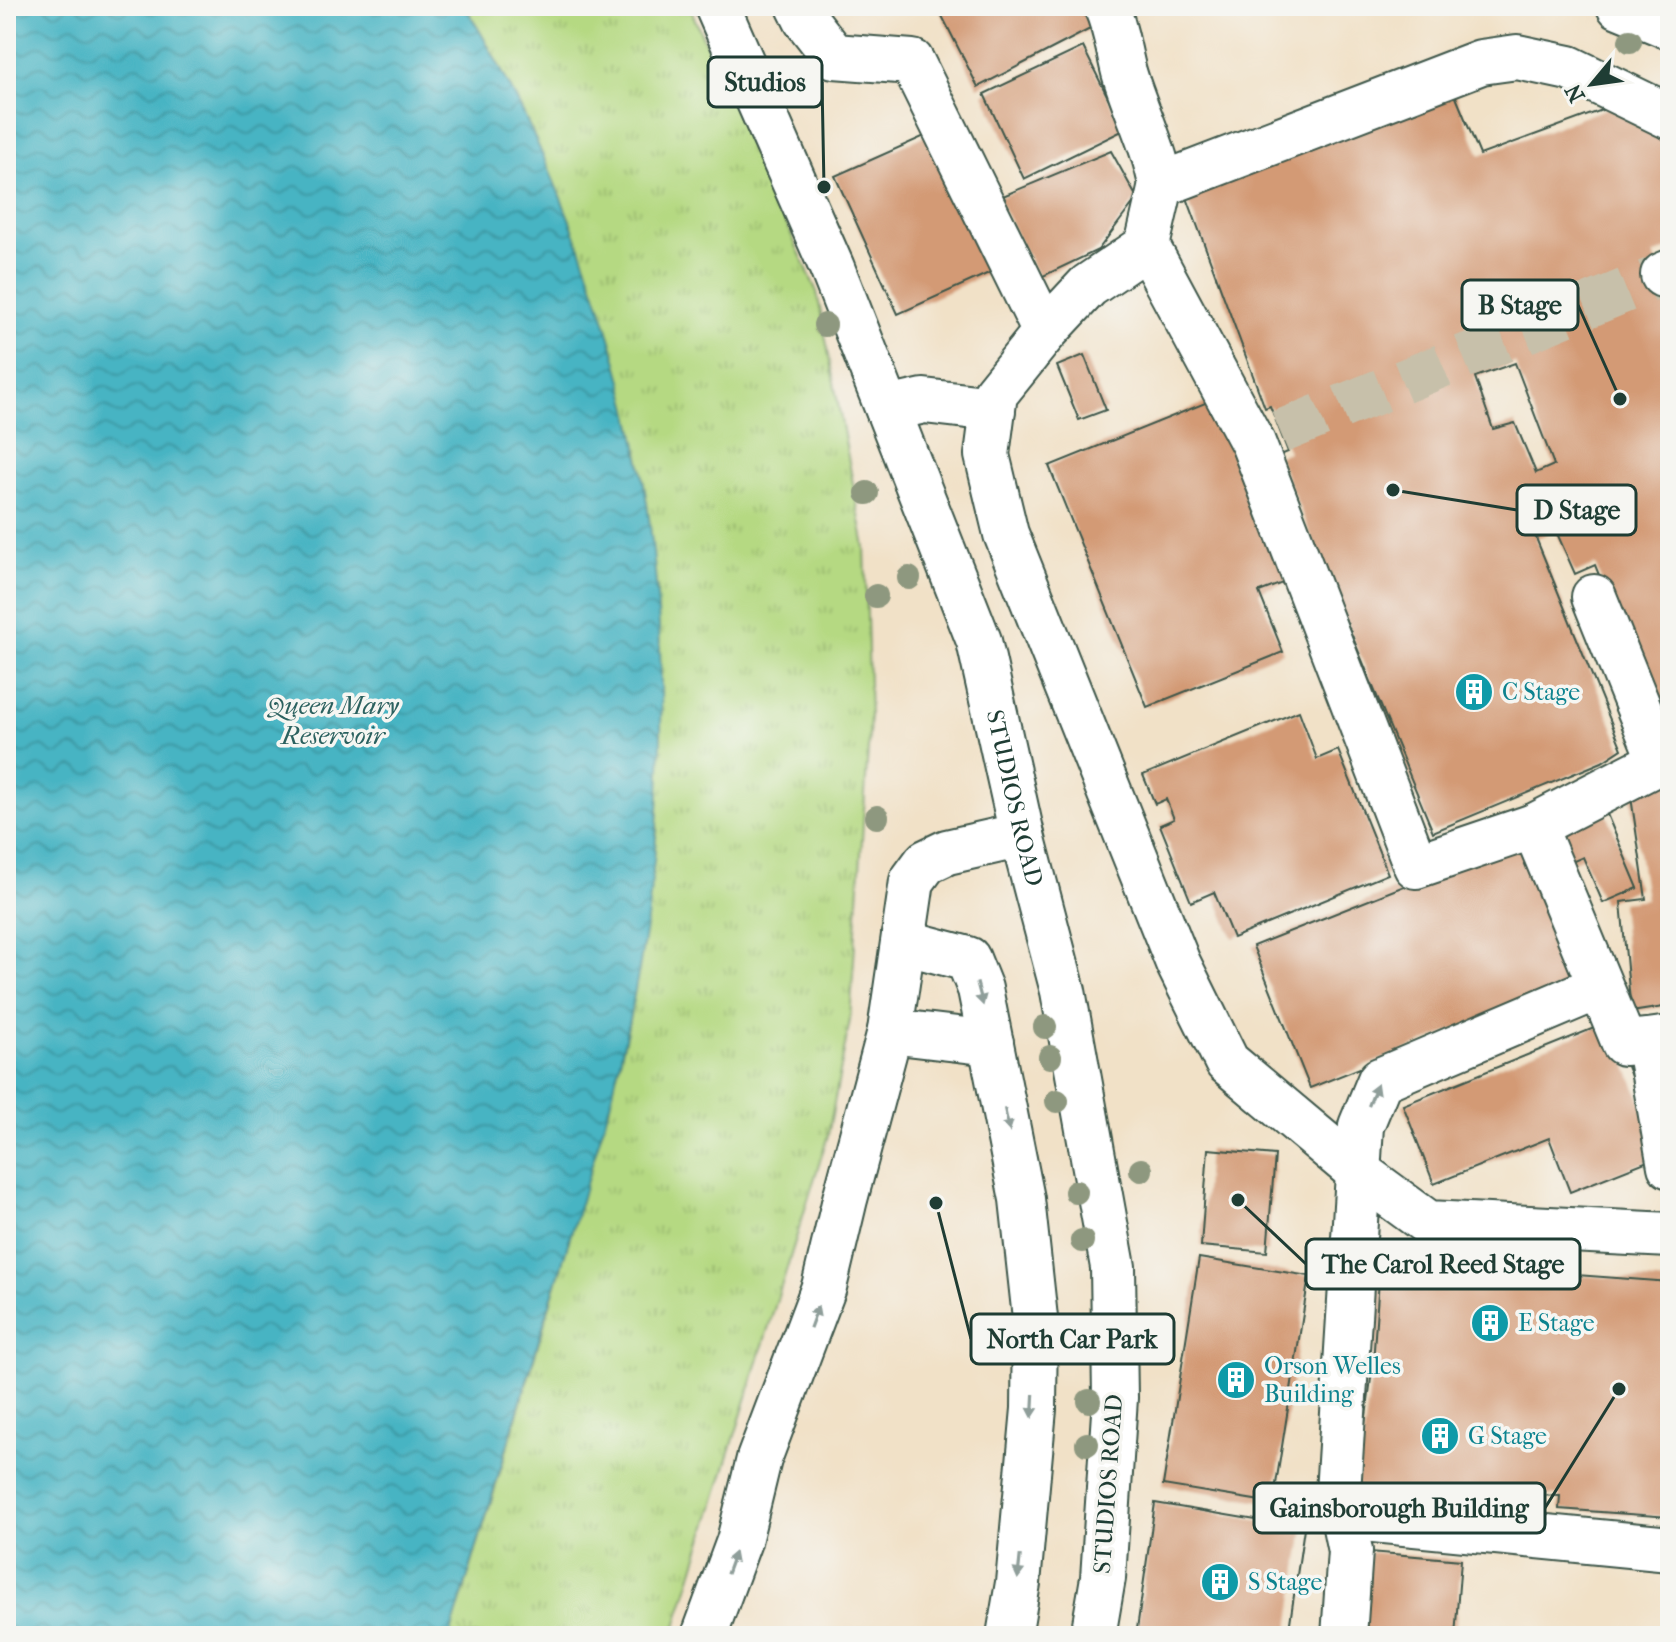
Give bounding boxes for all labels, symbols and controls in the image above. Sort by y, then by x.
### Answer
north arrow [1552,44,1632,124]
callout: Studios [708,57,822,107]
text: Studios [724,67,806,98]
text: N [1560,79,1591,107]
callout: B Stage [1462,280,1578,330]
text: B Stage [1478,290,1562,321]
callout: D Stage [1517,485,1636,535]
text: D Stage [1534,495,1621,526]
building icon: C Stage [1453,671,1495,713]
place label: C Stage [1502,678,1580,706]
water label: Queen Mary Reservoir [266,690,400,751]
street label: STUDIOS ROAD [981,707,1049,889]
one-way arrow [975,981,987,1006]
one-way arrow [1367,1083,1380,1107]
one-way arrow [1001,1107,1014,1132]
callout: The Carol Reed Stage [1306,1239,1580,1289]
text: The Carol Reed Stage [1321,1249,1564,1280]
building icon: E Stage [1469,1302,1511,1344]
one-way arrow [808,1304,820,1328]
place label: E Stage [1518,1309,1595,1337]
callout: North Car Park [971,1314,1174,1364]
text: North Car Park [987,1324,1159,1355]
place label: Orson Welles Building [1264,1352,1401,1408]
building icon: Orson Welles Building [1215,1359,1257,1401]
street label: STUDIOS ROAD [1088,1393,1128,1575]
one-way arrow [1027,1394,1040,1419]
building icon: G Stage [1419,1415,1461,1457]
place label: G Stage [1468,1422,1547,1450]
callout: Gainsborough Building [1254,1483,1545,1533]
text: Gainsborough Building [1269,1493,1530,1524]
one-way arrow [725,1551,738,1575]
one-way arrow [1012,1555,1025,1580]
building icon: S Stage [1199,1561,1241,1603]
place label: S Stage [1248,1568,1322,1596]

